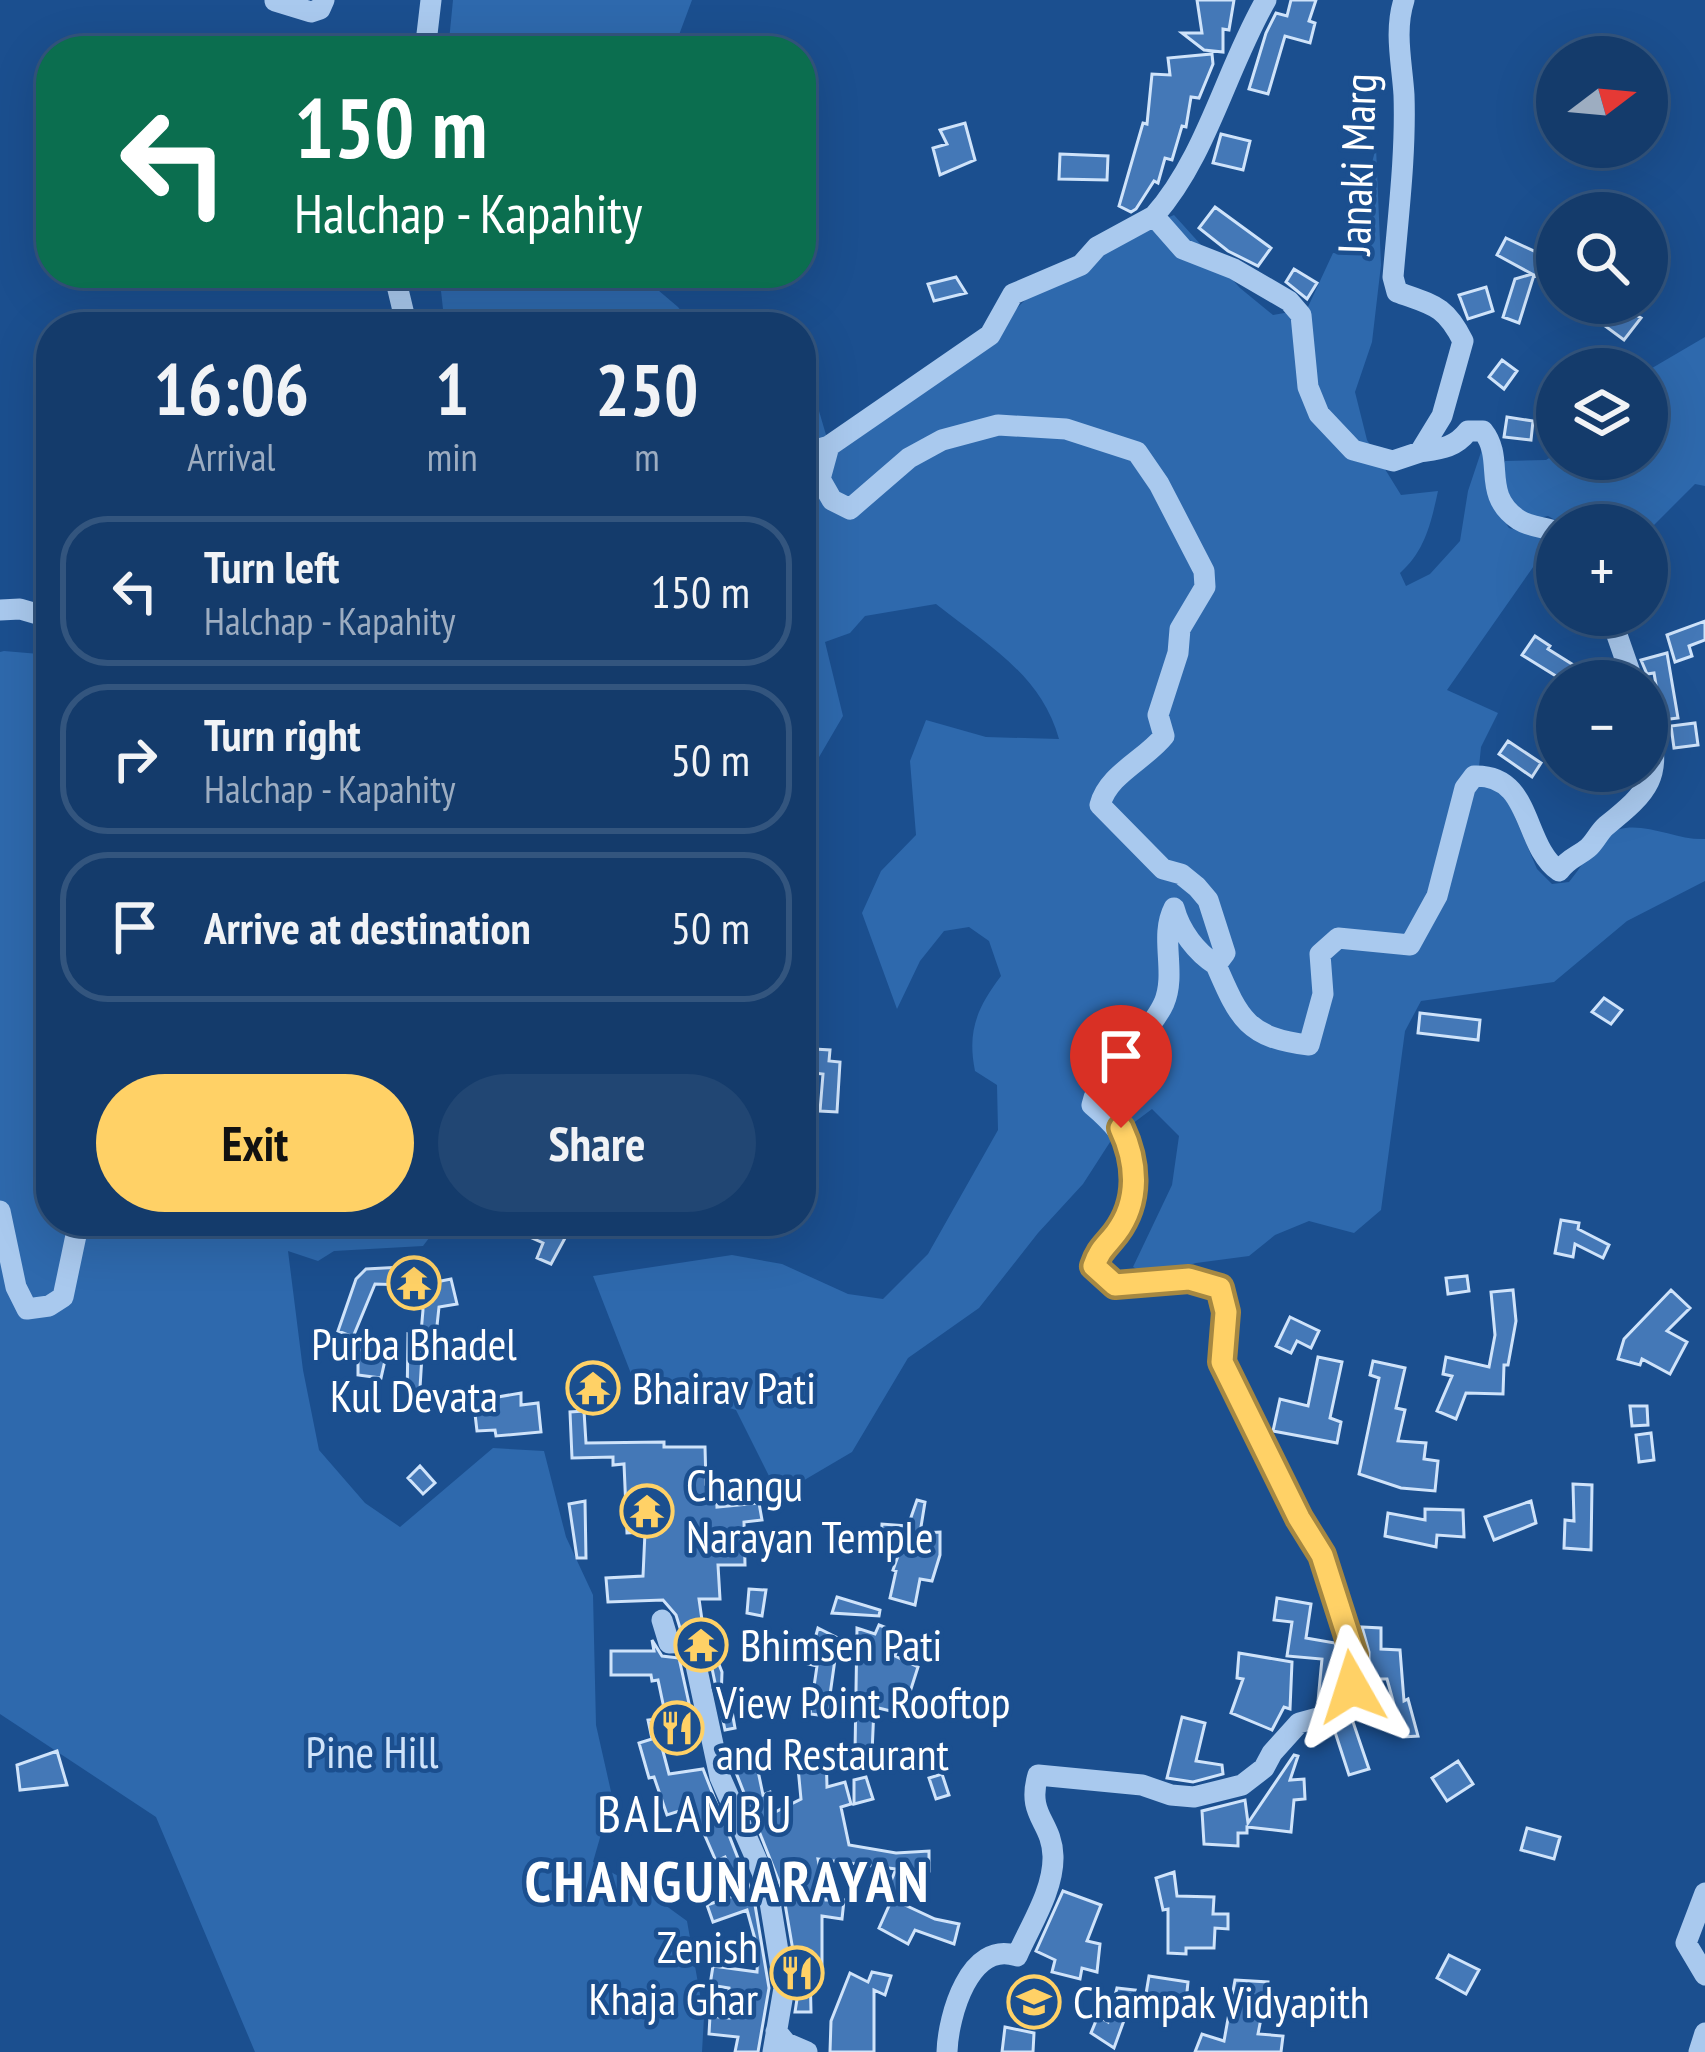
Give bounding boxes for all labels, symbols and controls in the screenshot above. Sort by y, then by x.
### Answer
north arrow [1536,36,1668,168]
map controls [1536,36,1668,792]
text: 150 m [294,72,487,181]
street label: Janaki Marg [1324,72,1388,258]
icon: left [96,84,252,240]
text: Halchap - Kapahity [294,178,642,248]
button: search [1536,192,1668,324]
text: 16:06 [154,342,309,435]
text: 1 [435,342,469,435]
text: 250 [595,342,698,435]
button: layers [1536,348,1668,480]
text: Arrival [187,431,275,482]
text: min [427,431,478,482]
text: m [634,431,660,482]
button: + [1536,504,1668,636]
text: Turn left [204,537,339,595]
icon: left [102,558,168,624]
text: 150 m [650,562,750,620]
text: Halchap - Kapahity [204,595,455,646]
button: − [1536,660,1668,792]
text: Turn right [204,705,361,763]
icon: right [102,726,168,792]
text: 50 m [671,730,750,788]
text: Halchap - Kapahity [204,763,455,814]
icon: arrive [102,894,168,960]
text: Arrive at destination [204,898,531,956]
text: 50 m [671,898,750,956]
pin [1070,1005,1172,1128]
icon: arrive [1088,1023,1154,1089]
button: Exit [96,1074,414,1212]
button: Share [438,1074,756,1212]
temple icon: Purba Bhadel Kul Devata [386,1255,442,1311]
place label: Purba Bhadel Kul Devata [311,1314,517,1424]
place label: Bhairav Pati [632,1358,816,1416]
temple icon: Bhairav Pati [565,1360,621,1416]
place label: Changu Narayan Temple [686,1455,934,1565]
temple icon: Changu Narayan Temple [619,1483,675,1539]
place label: Bhimsen Pati [740,1615,942,1673]
temple icon: Bhimsen Pati [673,1617,729,1673]
position arrow [1289,1624,1415,1750]
place label: View Point Rooftop and Restaurant [715,1672,1010,1782]
restaurant icon: View Point Rooftop and Restaurant [649,1700,705,1756]
park label: Pine Hill [306,1722,439,1780]
district label: BALAMBU [597,1780,795,1846]
district label: CHANGUNARAYAN [525,1844,931,1918]
place label: Zenish Khaja Ghar [589,1917,759,2027]
restaurant icon: Zenish Khaja Ghar [769,1945,825,2001]
place label: Champak Vidyapith [1073,1972,1370,2030]
school or university icon: Champak Vidyapith [1006,1974,1062,2030]

